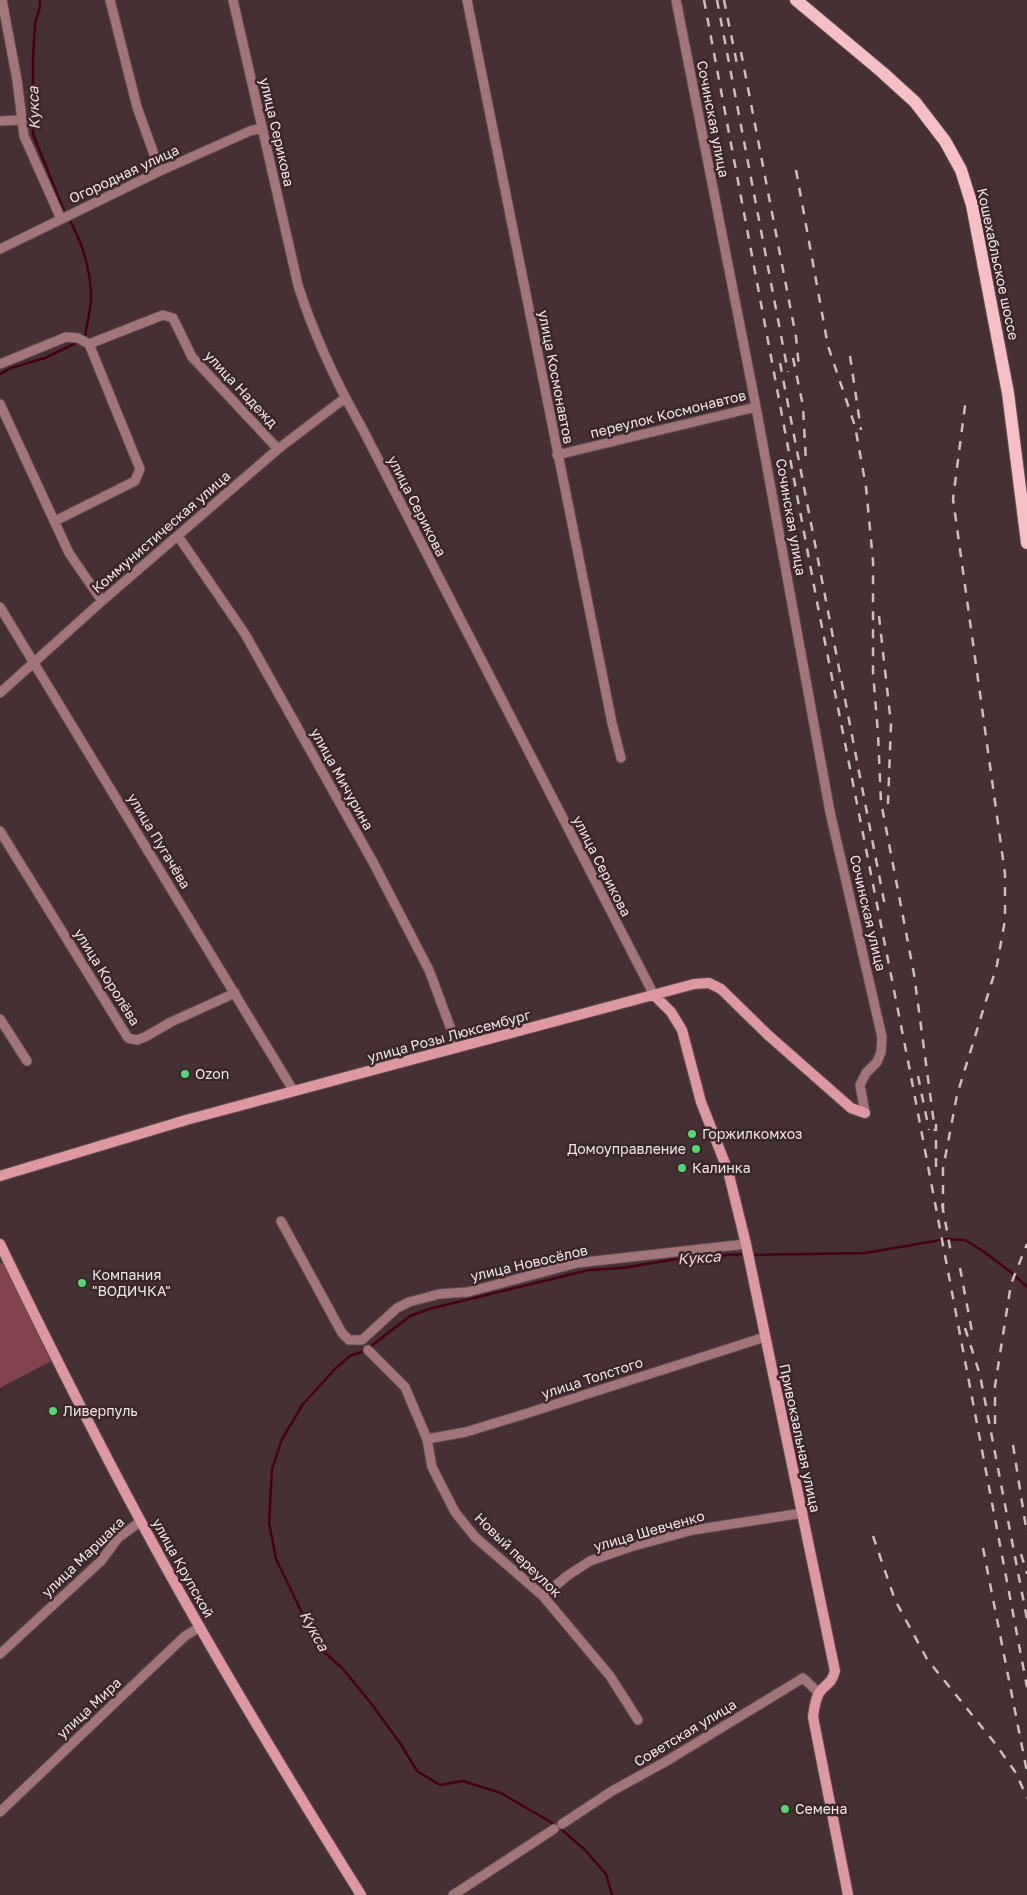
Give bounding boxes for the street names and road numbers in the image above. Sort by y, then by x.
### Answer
street label: Сочинская улица [694,59,733,179]
street label: улица Серикова [257,76,298,188]
street label: Огородная улица [66,141,181,206]
street label: Кошехабльское шоссе [974,186,1023,341]
street label: улица Космонавтов [535,309,578,445]
street label: улица Надежд [201,347,282,431]
street label: переулок Космонавтов [588,386,748,441]
street label: улица Серикова [385,452,450,559]
street label: Сочинская улица [773,457,810,577]
street label: Коммунистическая улица [88,467,233,596]
street label: улица Мичурина [307,725,378,833]
street label: улица Пугачёва [124,790,195,892]
street label: улица Серикова [570,812,635,919]
street label: Сочинская улица [847,853,890,973]
street label: улица Королёва [71,925,144,1028]
street label: улица Розы Люксембург [365,1005,533,1066]
street label: улица Новосёлов [469,1241,589,1284]
street label: улица Толстого [539,1353,645,1402]
street label: Привокзальная улица [776,1362,825,1514]
street label: улица Шевченко [591,1507,706,1555]
street label: Новый переулок [471,1509,565,1600]
street label: улица Маршака [38,1513,127,1600]
street label: улица Крупской [149,1515,218,1621]
street label: улица Мира [53,1674,124,1742]
street label: Советская улица [630,1695,739,1770]

